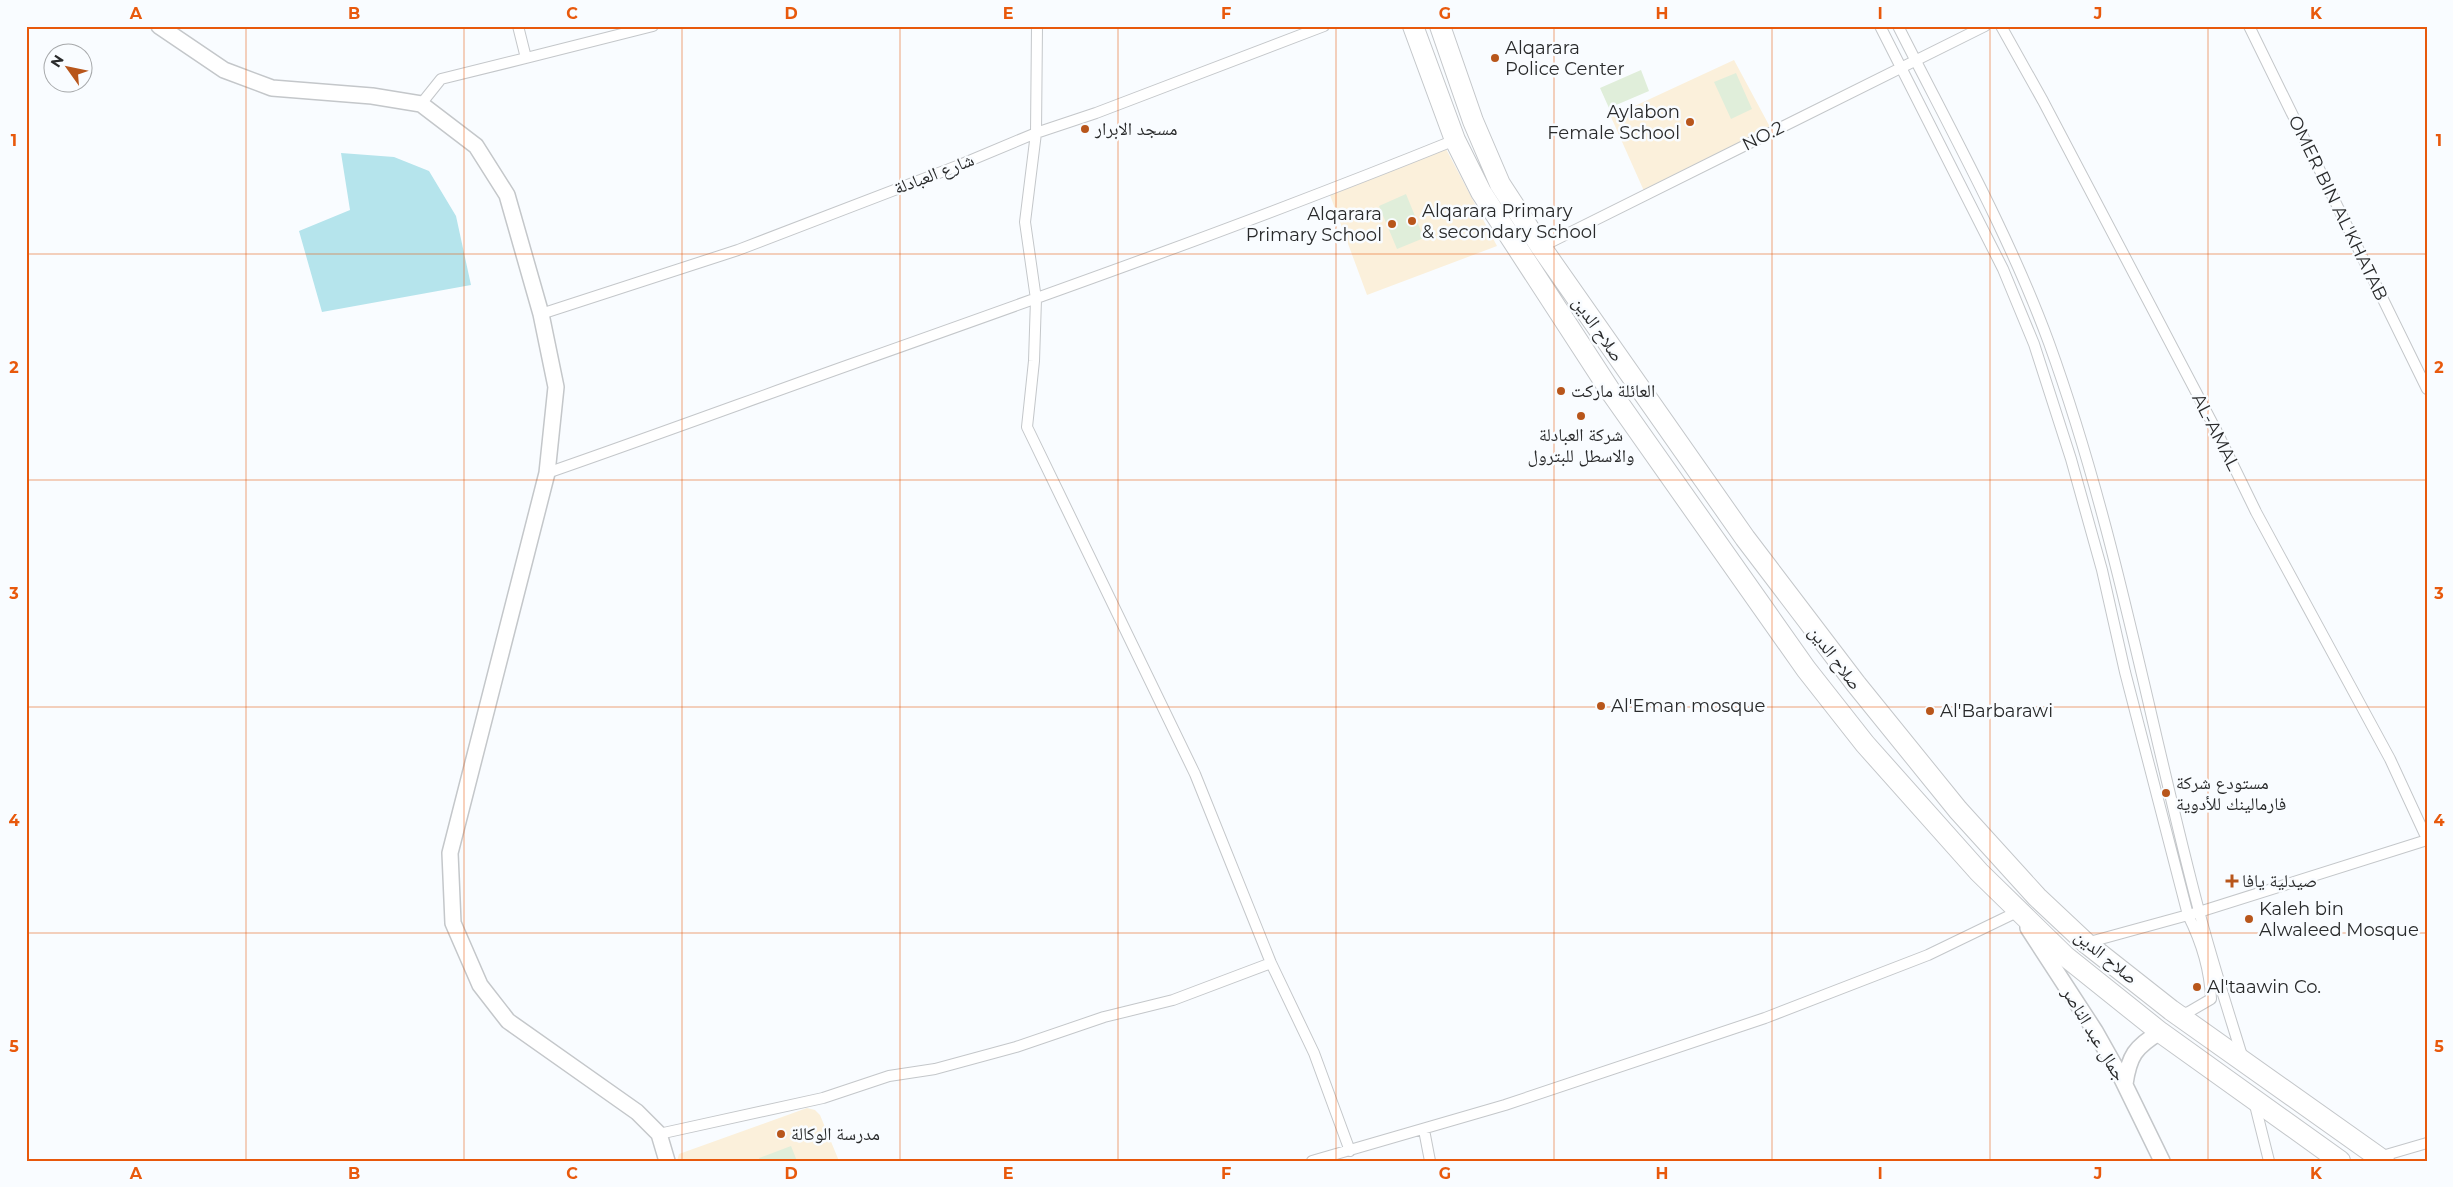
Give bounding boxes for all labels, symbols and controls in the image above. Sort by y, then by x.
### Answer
text: A [129,4,143,23]
text: B [348,4,360,23]
text: C [566,4,578,23]
text: D [784,4,798,23]
text: E [1003,4,1013,23]
text: F [1221,4,1231,23]
text: G [1439,4,1451,23]
text: H [1656,4,1668,23]
text: I [1877,4,1883,23]
text: J [2093,4,2102,23]
text: K [2310,4,2323,23]
place label: Alqarara Police Center [1505,37,1625,80]
north arrow [42,42,92,92]
text: N [46,51,68,71]
marker: Alqarara Police Center [1489,52,1501,64]
place label: Aylabon Female School [1547,101,1680,144]
street label: OMER BIN AL'KHATAB [2284,112,2392,304]
marker: Aylabon Female School [1684,116,1696,128]
street label: NO.2 [1739,116,1787,156]
place label: مسجد الابرار [1094,118,1177,140]
marker: مسجد الابرار [1079,123,1091,135]
text: 1 [11,131,17,150]
text: 1 [2436,131,2442,150]
street label: شارع العبادلة [891,149,977,199]
place label: Alqarara Primary & secondary School [1422,200,1597,243]
place label: Alqarara Primary School [1246,203,1382,246]
marker: Alqarara Primary & secondary School [1406,215,1418,227]
marker: Alqarara Primary School [1386,218,1398,230]
street label: صلاح الدين [1567,292,1628,366]
text: 2 [9,358,19,377]
text: 2 [2434,358,2444,377]
place label: العائلة ماركت [1571,380,1655,402]
marker: العائلة ماركت [1555,385,1567,397]
street label: AL-AMAL [2187,390,2245,475]
marker: شركة العبادلة والاسطل للبترول [1575,410,1587,422]
place label: شركة العبادلة والاسطل للبترول [1528,424,1634,467]
text: 3 [8,584,19,603]
text: 3 [2433,584,2444,603]
street label: صلاح الدين [1803,622,1866,695]
place label: Al'Eman mosque [1611,695,1765,717]
marker: Al'Eman mosque [1595,700,1607,712]
place label: Al'Barbarawi [1940,700,2053,722]
marker: Al'Barbarawi [1924,705,1936,717]
place label: مستودع شركة فارمالينك للأدوية [2176,772,2286,815]
marker: مستودع شركة فارمالينك للأدوية [2160,787,2172,799]
text: 4 [8,811,20,830]
text: 4 [2433,811,2445,830]
place label: صيدلية يافا [2242,870,2317,892]
marker: صيدلية يافا [2226,875,2238,887]
place label: Kaleh bin Alwaleed Mosque [2259,898,2419,941]
marker: Kaleh bin Alwaleed Mosque [2243,913,2255,925]
street label: صلاح الدين [2069,925,2142,990]
place label: Al'taawin Co. [2207,976,2321,998]
marker: Al'taawin Co. [2191,981,2203,993]
street label: جمال عبد الناصر [2057,982,2131,1085]
text: 5 [9,1037,19,1056]
text: 5 [2434,1037,2444,1056]
place label: مدرسة الوكالة [791,1123,880,1145]
marker: مدرسة الوكالة [775,1128,787,1140]
text: A [129,1164,143,1183]
text: B [348,1164,360,1183]
text: C [566,1164,578,1183]
text: D [784,1164,798,1183]
text: E [1003,1164,1013,1183]
text: F [1221,1164,1231,1183]
text: G [1439,1164,1451,1183]
text: H [1656,1164,1668,1183]
text: I [1877,1164,1883,1183]
text: J [2093,1164,2102,1183]
text: K [2310,1164,2323,1183]

